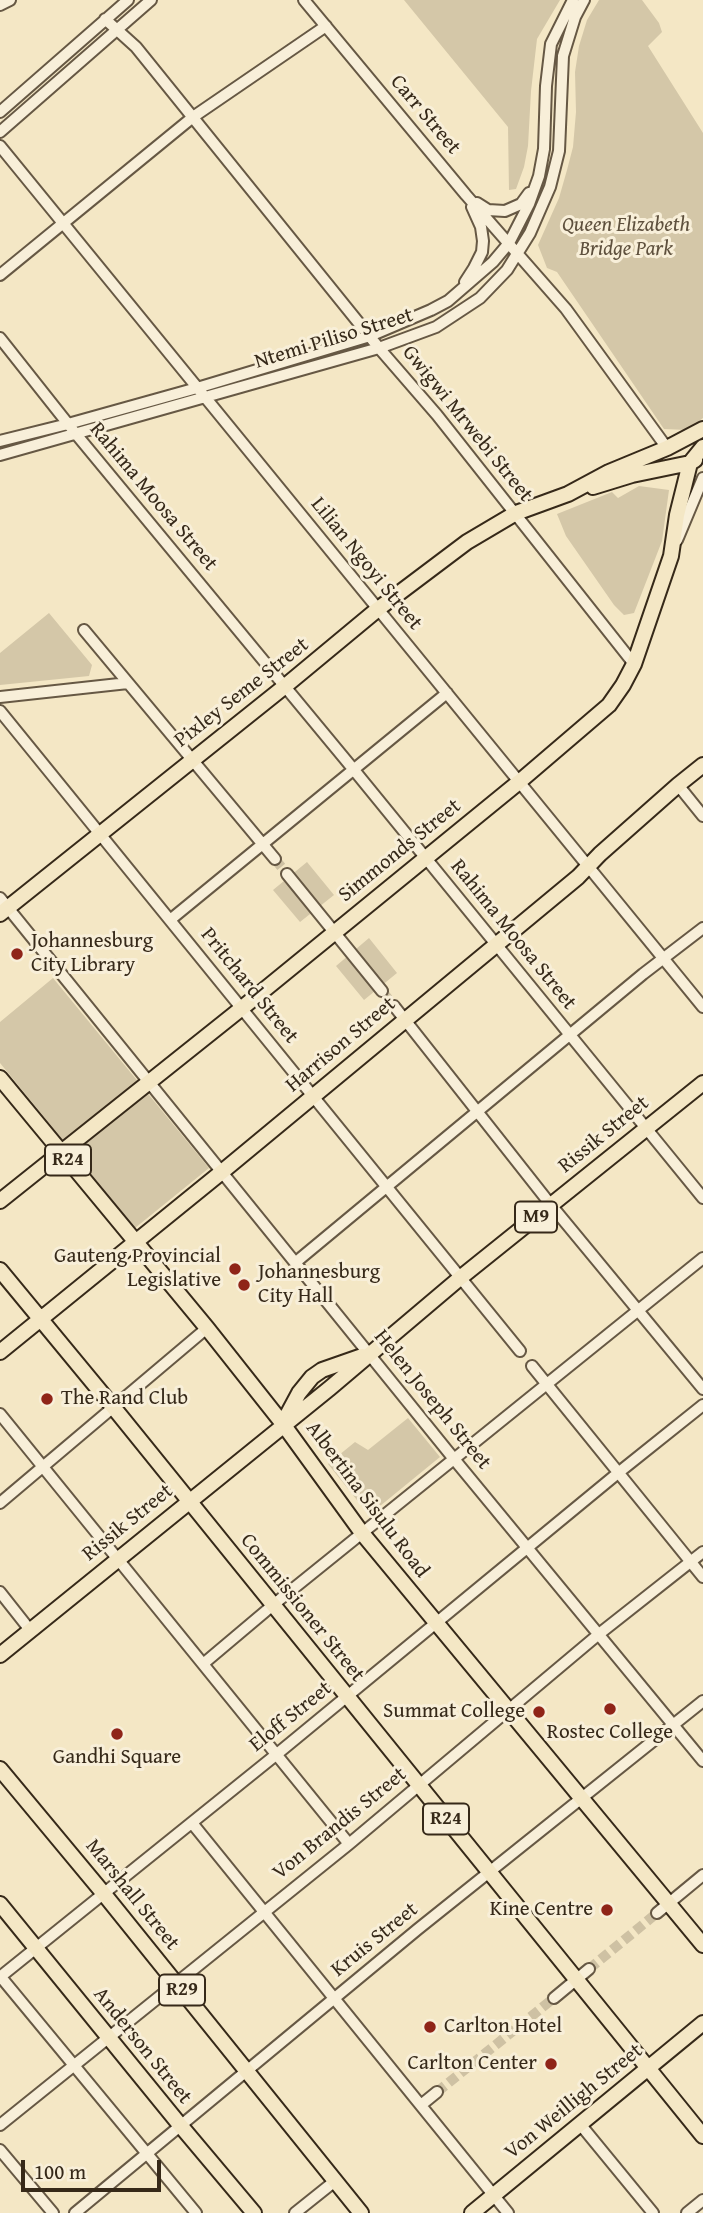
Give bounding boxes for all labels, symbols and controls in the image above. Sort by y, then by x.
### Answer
street label: Carr Street [384,70,466,160]
park label: Queen Elizabeth Bridge Park [562,213,690,263]
street label: Ntemi Piliso Street [252,303,416,375]
street label: Gwigwi Mrwebi Street [396,341,538,507]
street label: Rahima Moosa Street [84,418,222,576]
street label: Lilian Ngoyi Street [305,493,427,635]
street label: Pixley Seme Street [170,633,314,753]
street label: Simmonds Street [334,794,466,908]
street label: Rahima Moosa Street [445,855,581,1015]
street label: Pritchard Street [195,923,303,1049]
place label: Johannesburg City Library [31,929,153,979]
marker: Johannesburg City Library [9,946,25,962]
street label: Harrison Street [281,992,401,1098]
street label: Rissik Street [554,1091,654,1179]
road number: R24 [45,1144,91,1176]
road number: M9 [515,1202,557,1232]
place label: Gauteng Provincial Legislative [54,1244,221,1294]
place label: Johannesburg City Hall [258,1260,380,1310]
marker: Gauteng Provincial Legislative [227,1261,243,1277]
marker: Johannesburg City Hall [236,1277,252,1293]
street label: Helen Joseph Street [368,1325,496,1475]
place label: The Rand Club [61,1386,188,1412]
marker: The Rand Club [39,1391,55,1407]
street label: Albertina Sisulu Road [300,1417,434,1583]
street label: Rissik Street [78,1479,178,1567]
street label: Commissioner Street [234,1529,370,1687]
street label: Eloff Street [245,1676,337,1758]
place label: Summat College [383,1699,525,1725]
marker: Rostec College [602,1701,618,1717]
marker: Summat College [531,1704,547,1720]
place label: Rostec College [547,1720,673,1746]
marker: Gandhi Square [109,1726,125,1742]
place label: Gandhi Square [53,1745,181,1771]
street label: Von Brandis Street [268,1762,412,1886]
road number: R24 [423,1803,469,1834]
street label: Marshall Street [80,1834,184,1956]
street label: Kruis Street [326,1897,424,1983]
place label: Kine Centre [490,1897,593,1923]
marker: Kine Centre [599,1902,615,1918]
road number: R29 [159,1974,205,2006]
street label: Anderson Street [87,1983,197,2109]
place label: Carlton Hotel [444,2014,562,2040]
marker: Carlton Hotel [422,2019,438,2035]
street label: Von Weilligh Street [500,2039,648,2165]
place label: Carlton Center [408,2051,537,2077]
marker: Carlton Center [543,2056,559,2072]
scale bar [24,2146,164,2190]
text: 100 m [34,2156,86,2187]

